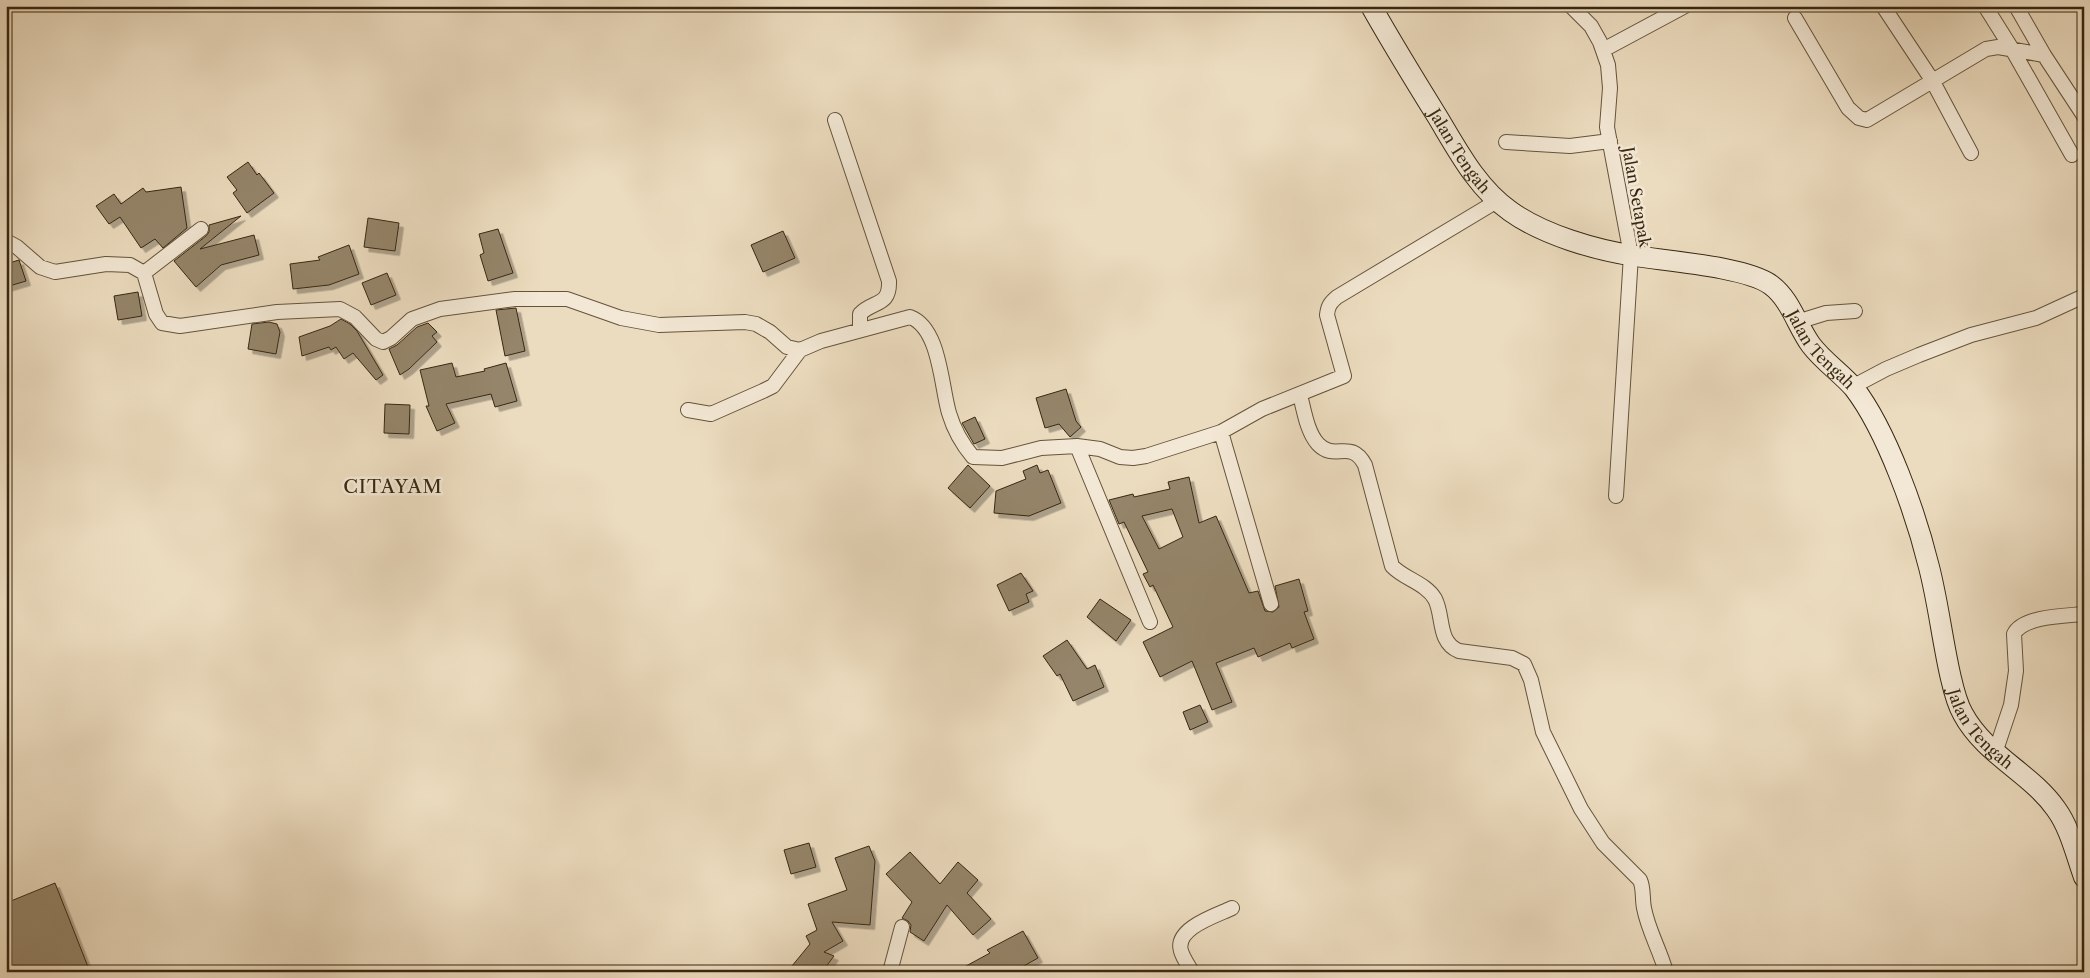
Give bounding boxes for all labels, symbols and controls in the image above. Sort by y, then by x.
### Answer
street label: Jalan Tengah [1423,102,1495,198]
street label: Jalan Setapak [1618,142,1656,249]
street label: Jalan Tengah [1782,303,1859,393]
district label: CITAYAM [343,475,443,498]
street label: Jalan Tengah [1943,684,2017,773]

